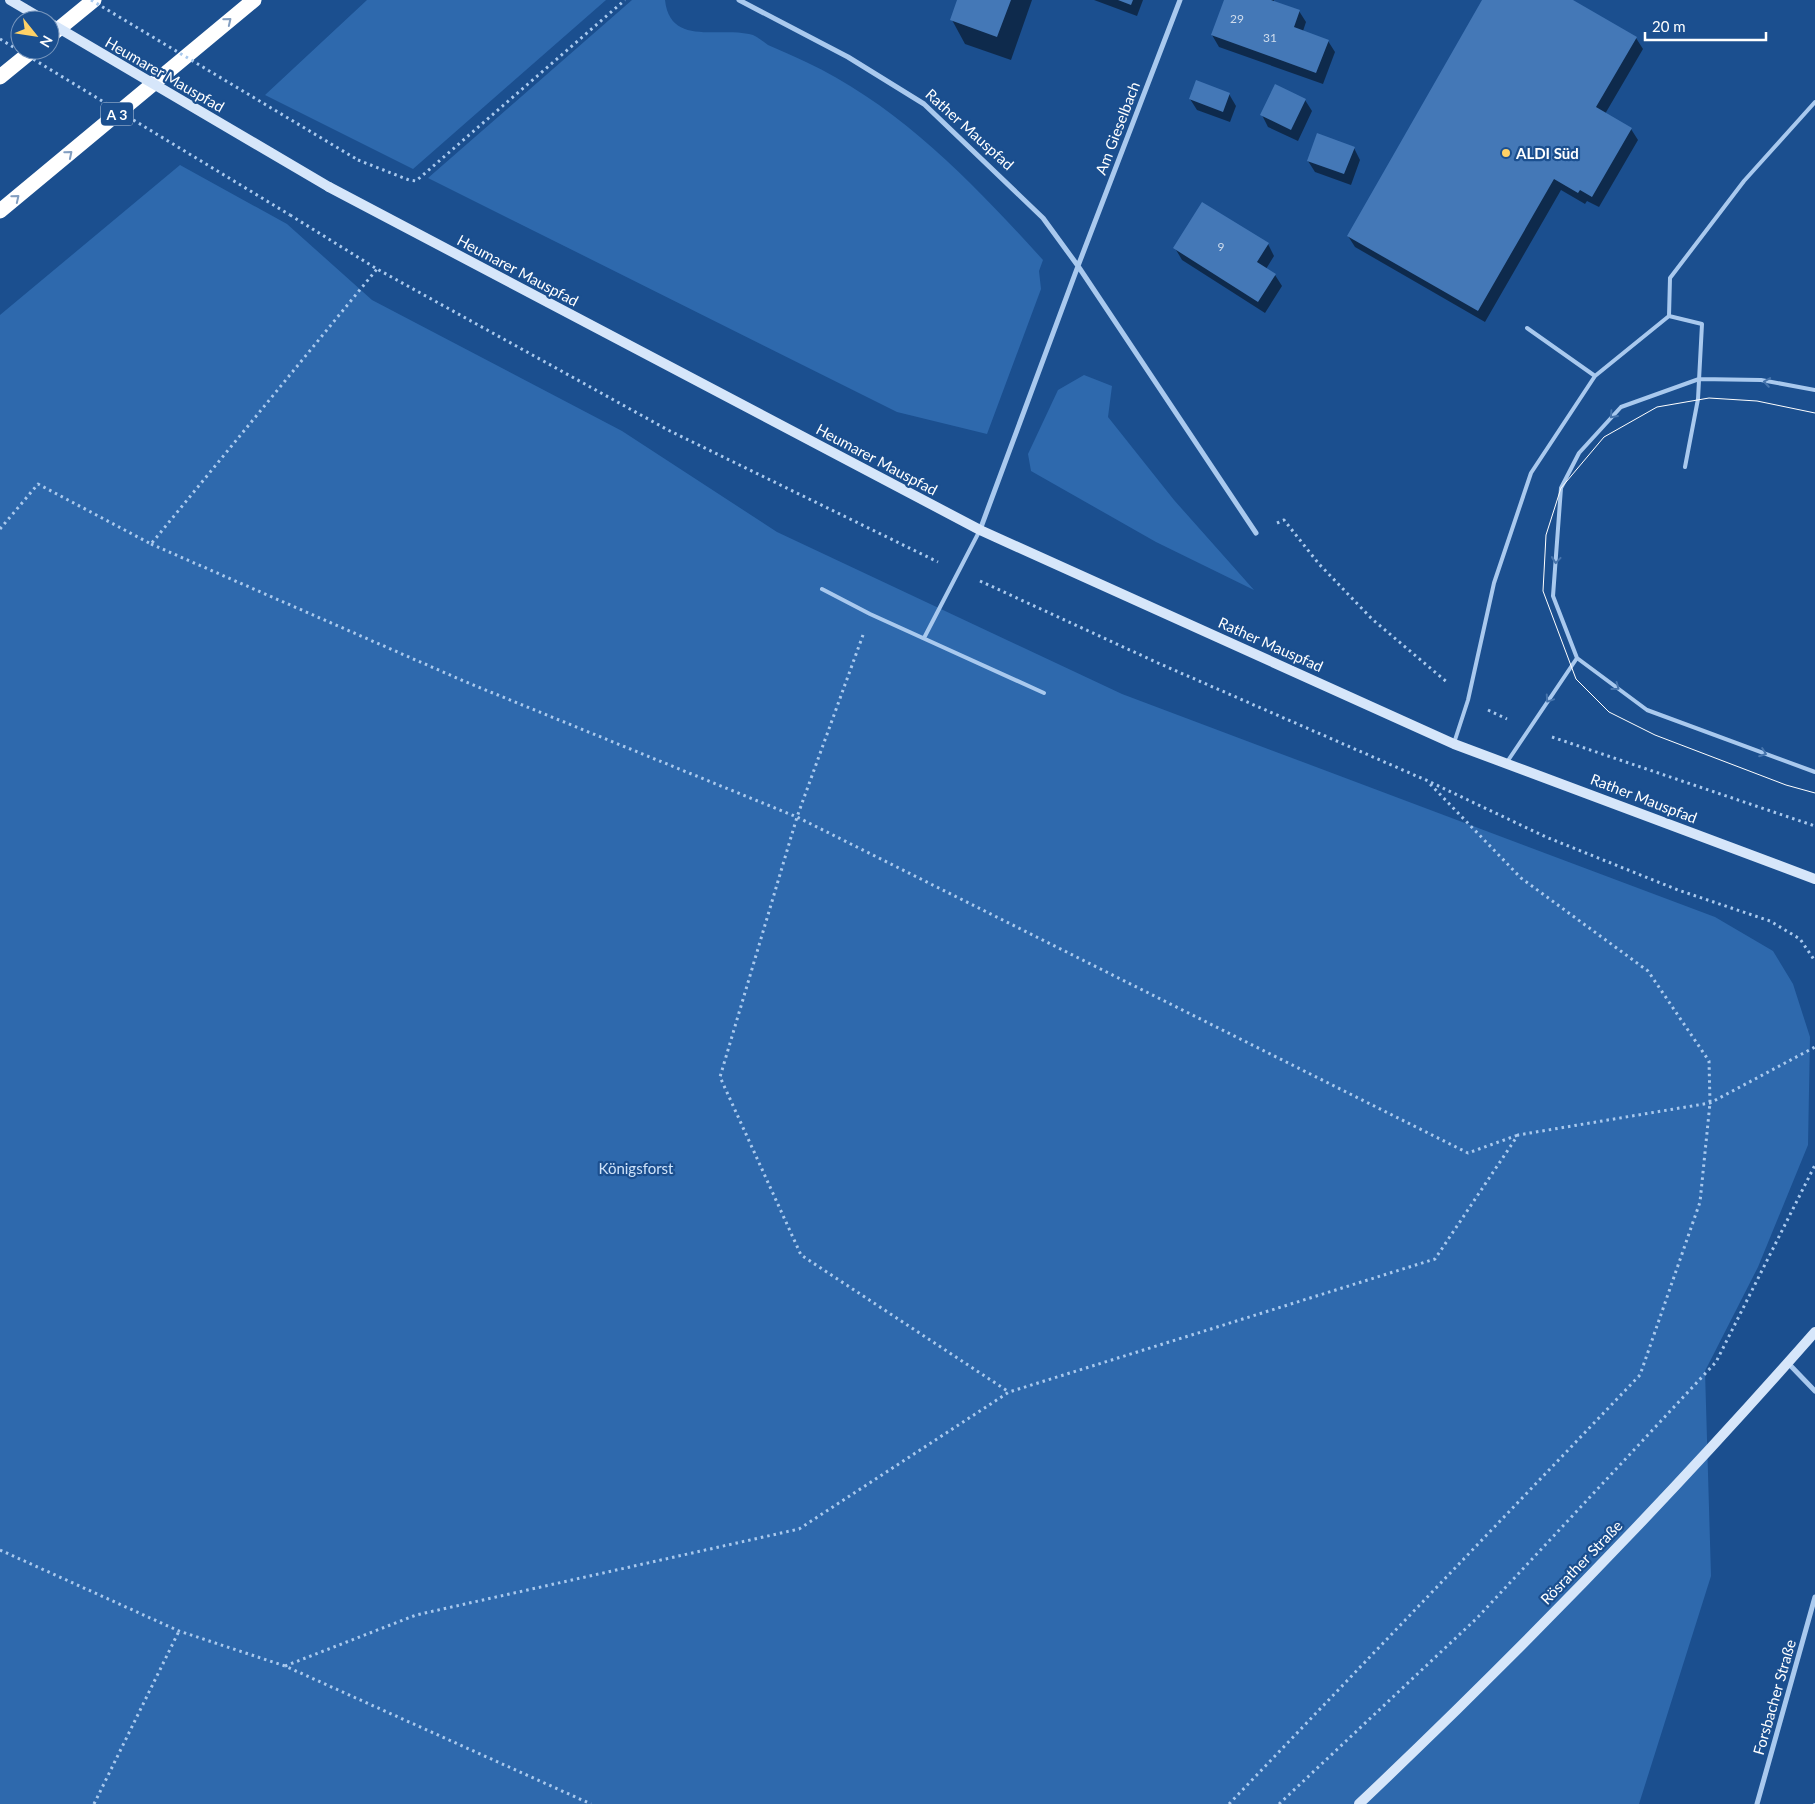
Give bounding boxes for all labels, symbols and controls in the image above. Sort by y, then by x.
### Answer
north arrow [10,10,60,60]
scale bar [1645,10,1766,42]
house number: 29 [1230,11,1244,26]
text: 20 m [1652,17,1686,35]
one-way arrow [222,19,231,27]
house number: 31 [1263,30,1277,45]
text: N [37,33,57,51]
street label: Heumarer Mauspfad [102,33,228,115]
street label: Am Gieselbach [1091,79,1143,177]
street label: Rather Mauspfad [922,85,1018,173]
road number: A 3 [101,102,133,126]
place label: ALDI Süd [1515,144,1579,162]
marker: ALDI Süd [1500,147,1512,159]
one-way arrow [63,151,72,160]
one-way arrow [10,196,19,204]
street label: Heumarer Mauspfad [454,230,582,310]
house number: 9 [1218,239,1225,254]
one-way arrow [1763,377,1771,387]
one-way arrow [1610,410,1619,419]
street label: Heumarer Mauspfad [813,419,941,499]
one-way arrow [1550,556,1561,564]
street label: Rather Mauspfad [1216,613,1326,675]
one-way arrow [1610,681,1620,690]
one-way arrow [1546,693,1555,703]
one-way arrow [1759,747,1767,757]
street label: Rather Mauspfad [1588,769,1700,827]
park label: Königsforst [599,1159,674,1177]
street label: Rösrather Straße [1536,1516,1626,1608]
street label: Forsbacher Straße [1749,1637,1799,1757]

